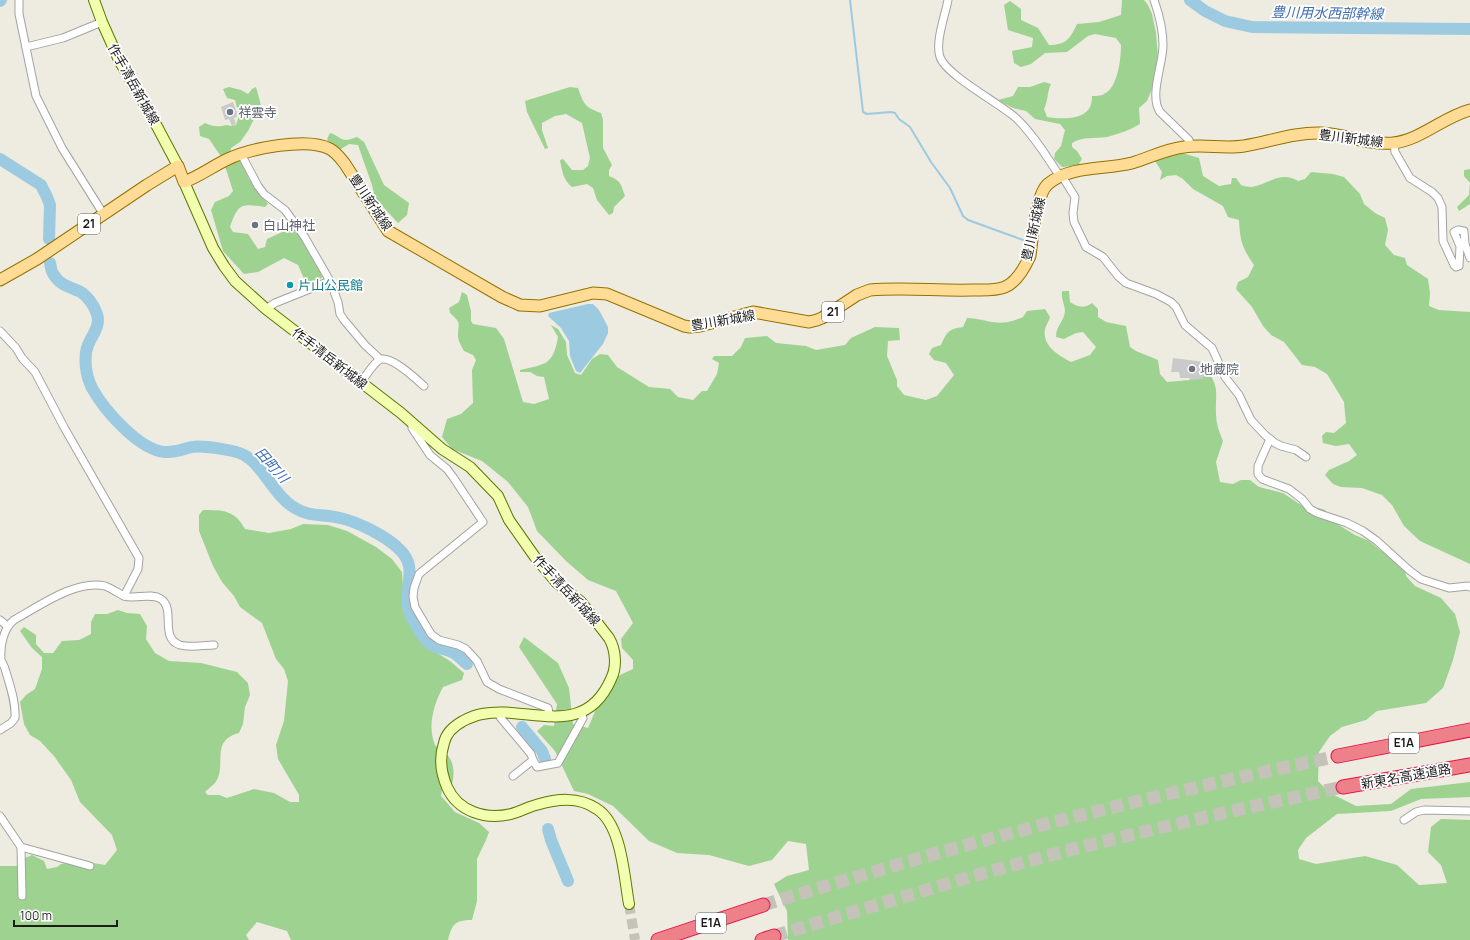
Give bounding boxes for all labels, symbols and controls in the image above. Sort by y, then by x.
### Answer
water label: 豊川用水西部幹線 [1271,2,1385,23]
street label: 作手清岳新城線 [104,40,164,128]
place label: 祥雲寺 [238,103,277,121]
marker: 祥雲寺 [225,107,235,117]
street label: 豊川新城線 [1318,125,1384,151]
street label: 豊川新城線 [345,170,397,234]
street label: 豊川新城線 [1017,195,1049,263]
road number: 21 [78,214,100,234]
place label: 白山神社 [263,216,315,234]
marker: 白山神社 [250,220,260,230]
place label: 片山公民館 [298,276,363,294]
marker: 片山公民館 [285,280,295,290]
road number: 21 [822,302,844,322]
street label: 豊川新城線 [689,305,757,335]
street label: 作手清岳新城線 [289,323,371,393]
place label: 地蔵院 [1200,360,1239,378]
marker: 地蔵院 [1187,364,1197,374]
water label: 田町川 [251,443,295,488]
street label: 作手清岳新城線 [529,551,605,629]
road number: E1A [1389,733,1419,753]
street label: 新東名高速道路 [1360,759,1452,793]
scale bar [14,902,117,928]
text: 100 m [20,907,52,924]
road number: E1A [696,913,726,933]

